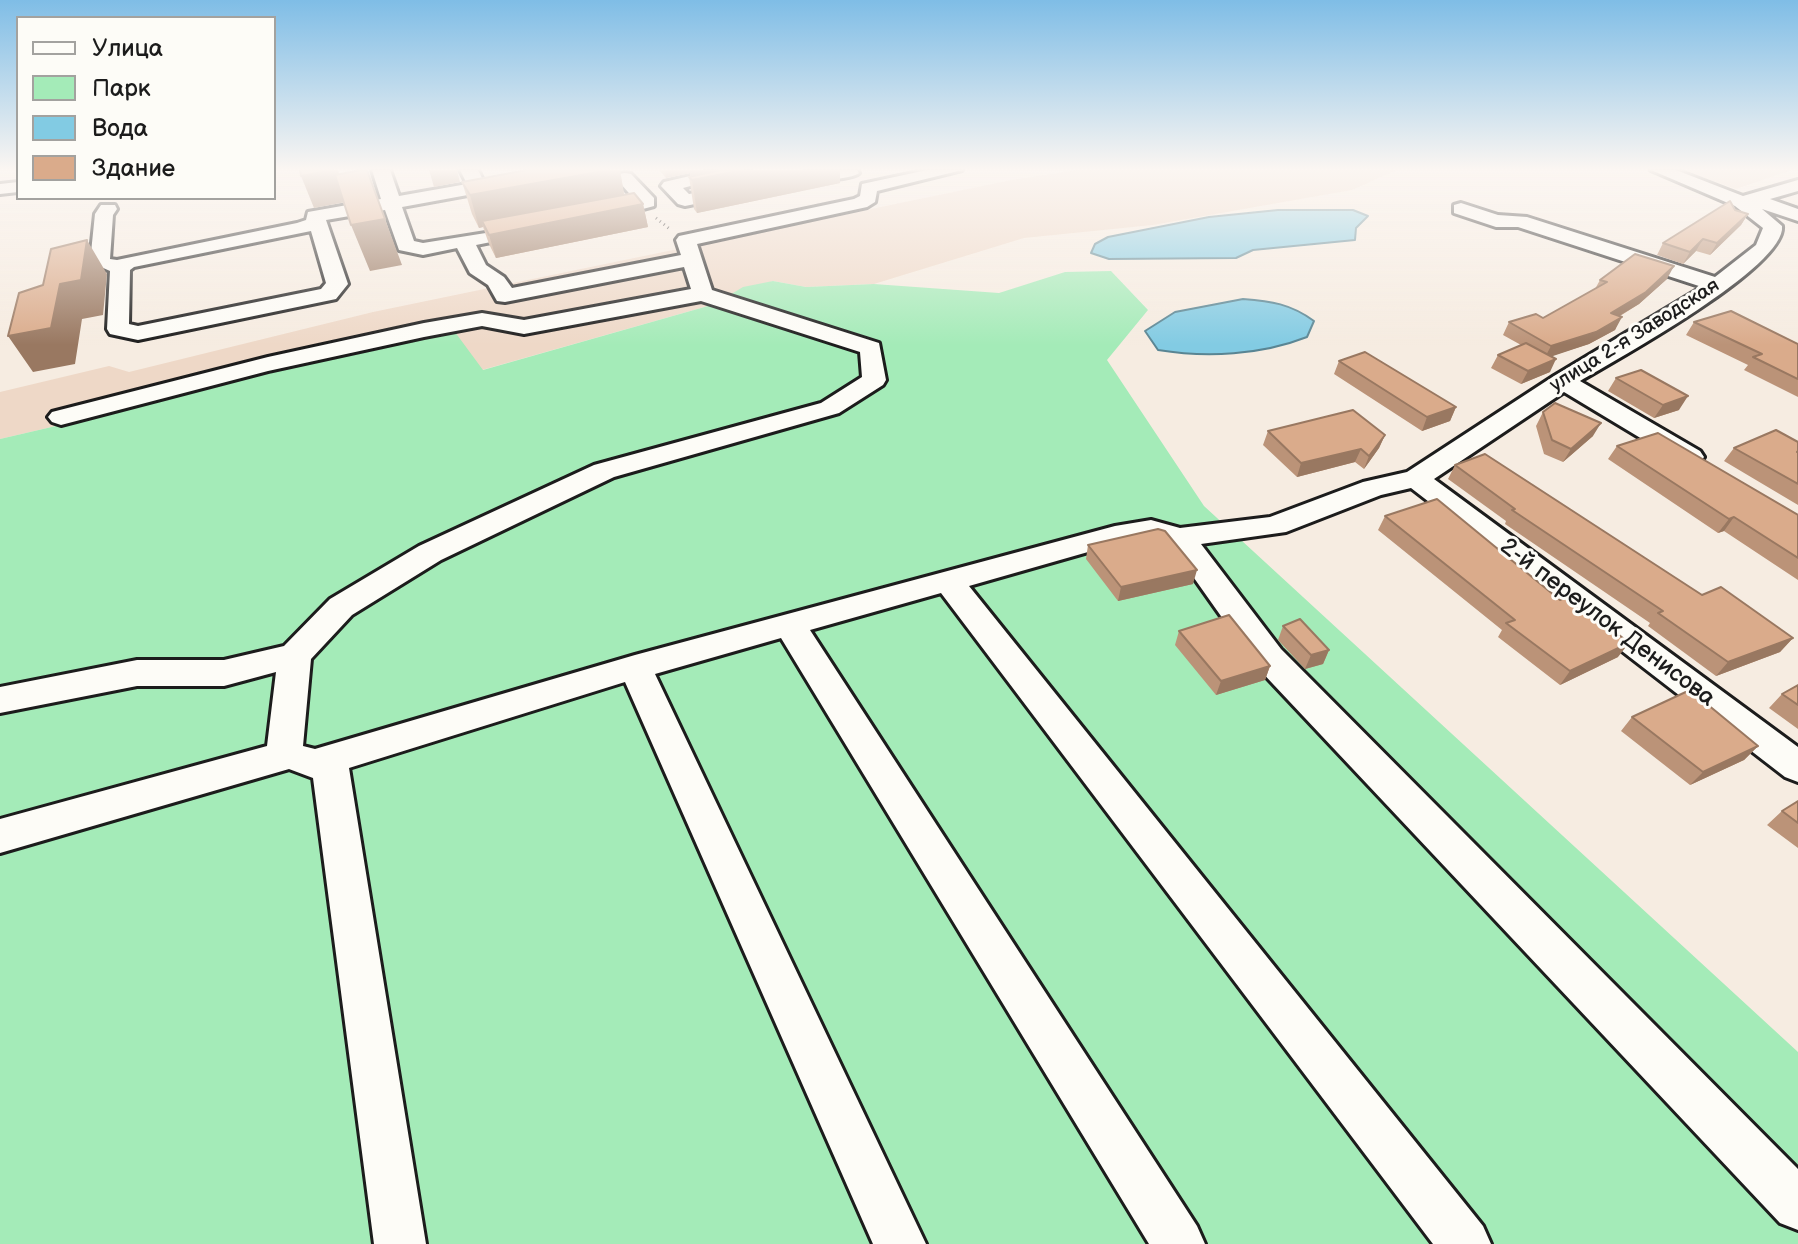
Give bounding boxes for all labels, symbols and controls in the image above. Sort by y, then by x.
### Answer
legend [16,16,276,200]
text: Улица [92,34,163,63]
text: Парк [92,74,150,103]
text: Вода [92,114,148,143]
text: Здание [92,154,175,183]
street label: улица 2-я Заводская [1546,274,1724,398]
street label: 2-й переулок Денисова [1494,533,1720,713]

